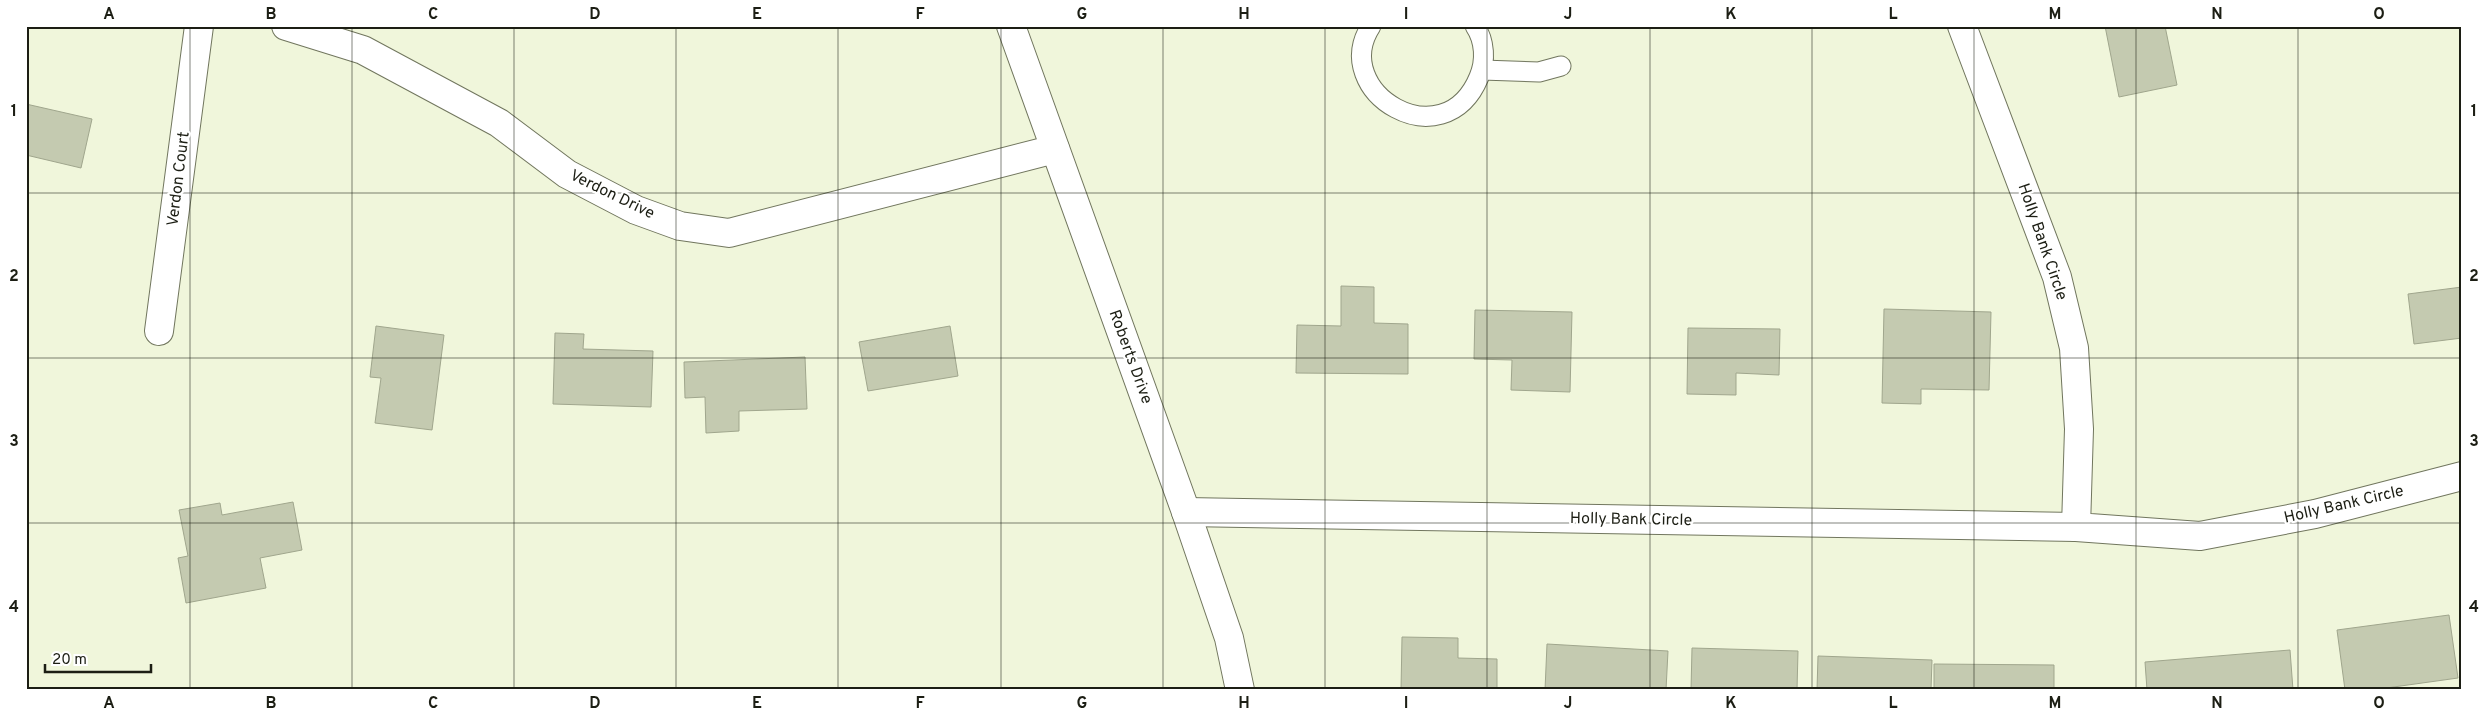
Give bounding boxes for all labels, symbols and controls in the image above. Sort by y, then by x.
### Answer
text: A [103,5,115,25]
text: B [265,5,277,25]
text: C [428,5,438,25]
text: D [589,5,601,25]
text: E [752,5,762,25]
text: F [915,5,925,25]
text: G [1077,5,1087,25]
text: H [1238,5,1250,25]
text: I [1404,5,1408,25]
text: J [1564,5,1572,25]
text: K [1725,5,1737,25]
text: L [1888,5,1898,25]
text: M [2049,5,2061,25]
text: N [2211,5,2223,25]
text: O [2373,5,2385,25]
text: 1 [11,102,17,122]
text: 1 [2471,102,2477,122]
street label: Verdon Court [163,131,195,227]
street label: Verdon Drive [566,166,658,224]
street label: Holly Bank Circle [2013,181,2071,303]
text: 2 [9,267,19,287]
text: 2 [2469,267,2479,287]
street label: Roberts Drive [1104,307,1156,407]
text: 3 [9,432,19,452]
text: 3 [2469,432,2479,452]
street label: Holly Bank Circle [2282,481,2406,529]
street label: Holly Bank Circle [1570,509,1692,531]
text: 4 [9,598,19,618]
text: 4 [2469,598,2479,618]
scale bar [45,641,151,673]
text: 20 m [52,651,87,670]
text: A [103,694,115,714]
text: B [265,694,277,714]
text: C [428,694,438,714]
text: D [589,694,601,714]
text: E [752,694,762,714]
text: F [915,694,925,714]
text: G [1077,694,1087,714]
text: H [1238,694,1250,714]
text: I [1404,694,1408,714]
text: J [1564,694,1572,714]
text: K [1725,694,1737,714]
text: L [1888,694,1898,714]
text: M [2049,694,2061,714]
text: N [2211,694,2223,714]
text: O [2373,694,2385,714]

